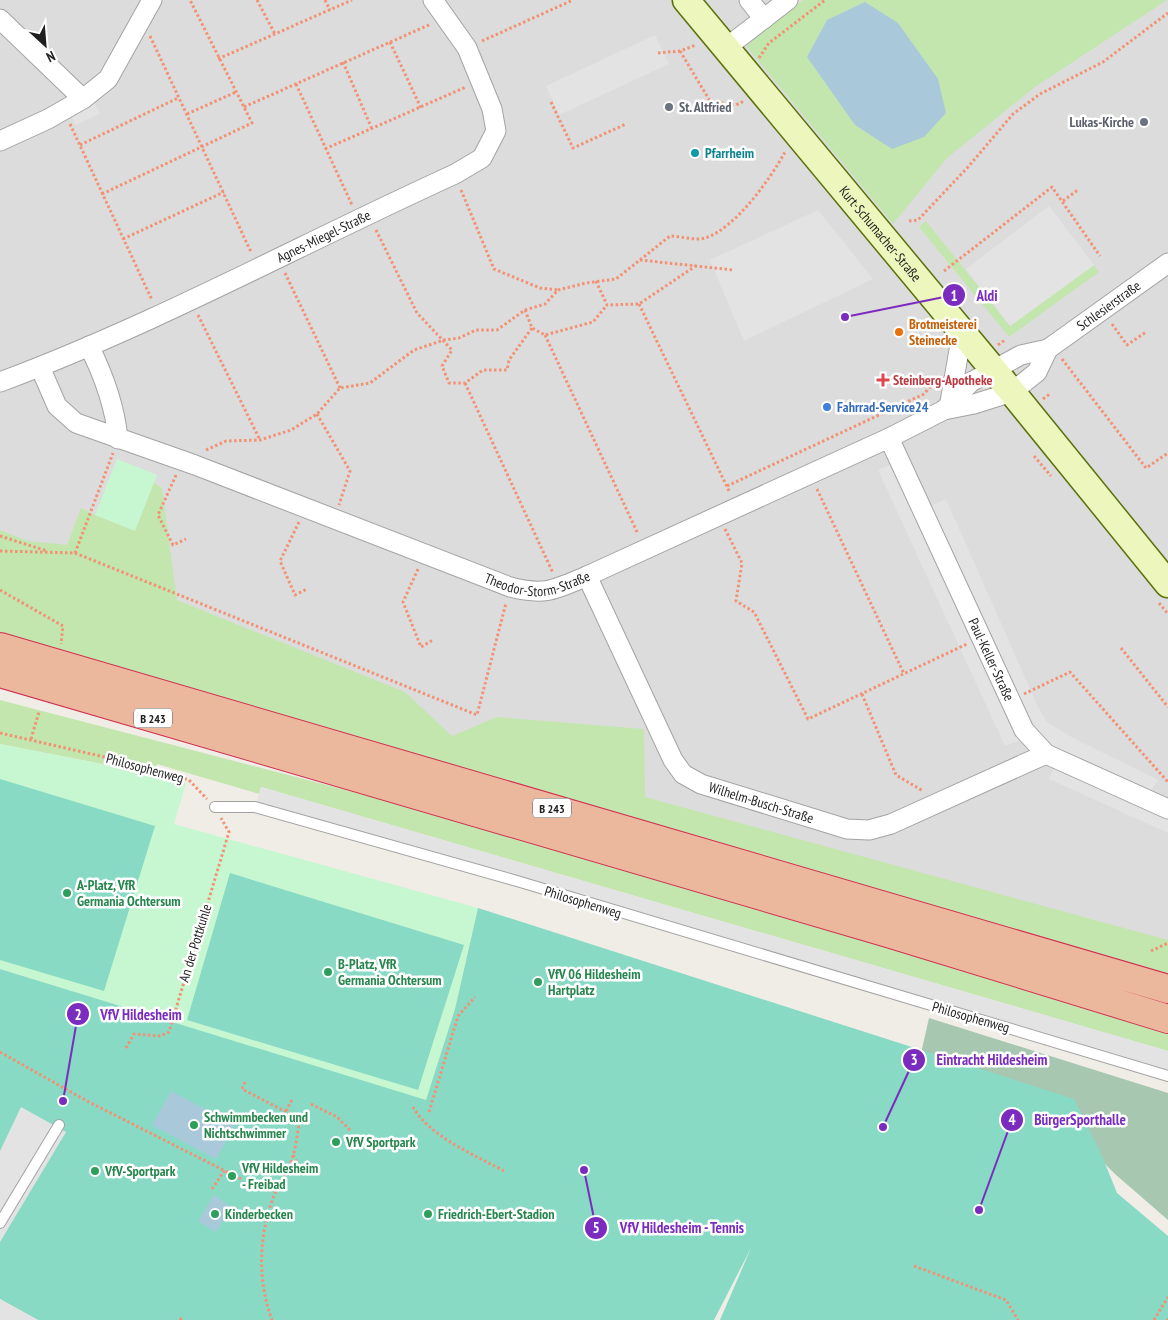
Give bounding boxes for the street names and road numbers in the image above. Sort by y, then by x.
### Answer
street label: Kurt-Schumacher-Straße [835,182,926,286]
street label: Agnes-Miegel-Straße [274,206,374,267]
street label: Schlesierstraße [1073,276,1144,334]
street label: Theodor-Storm-Straße [482,567,593,600]
street label: Paul-Keller-Straße [964,615,1018,704]
road number: B 243 [134,708,172,728]
street label: Philosophenweg [104,749,186,787]
street label: Wilhelm-Busch-Straße [707,778,816,827]
road number: B 243 [533,798,571,818]
street label: Philosophenweg [542,882,624,922]
street label: An der Pottkuhle [175,902,215,984]
street label: Philosophenweg [930,997,1012,1037]

